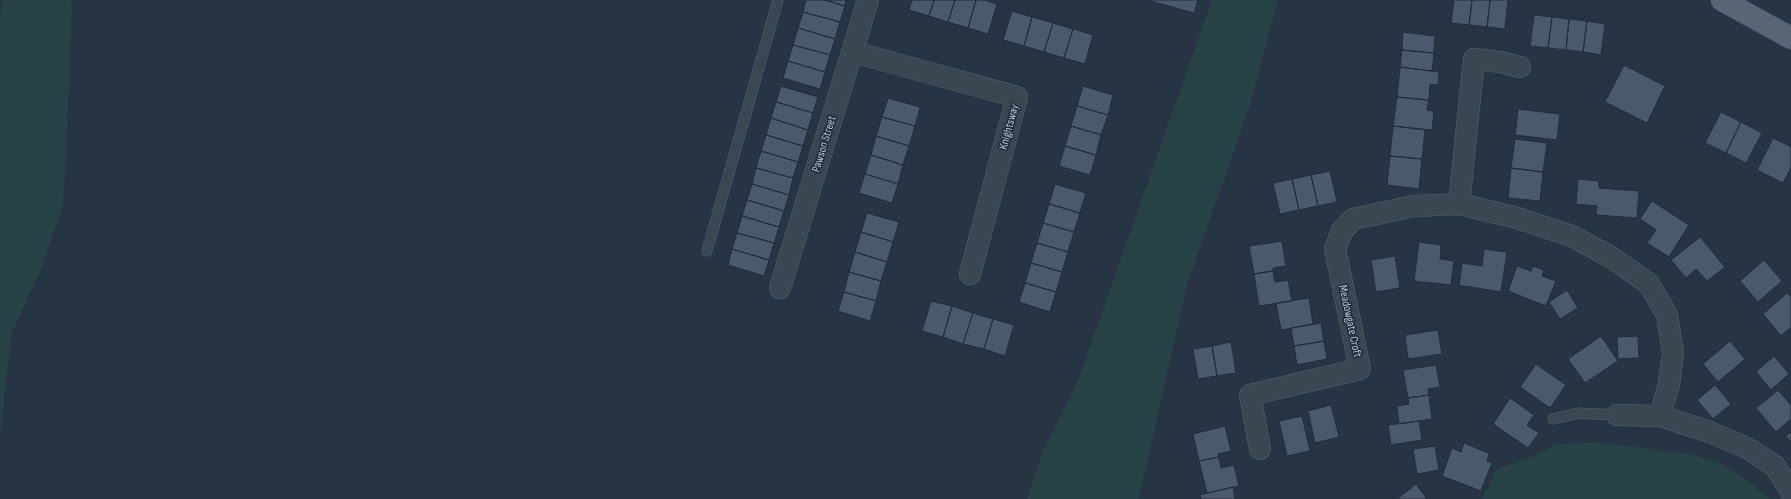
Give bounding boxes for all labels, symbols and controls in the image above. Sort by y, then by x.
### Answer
street label: Knightsway [996,102,1022,151]
street label: Pawson Street [808,114,840,174]
street label: Meadowgate Croft [1335,283,1365,359]

